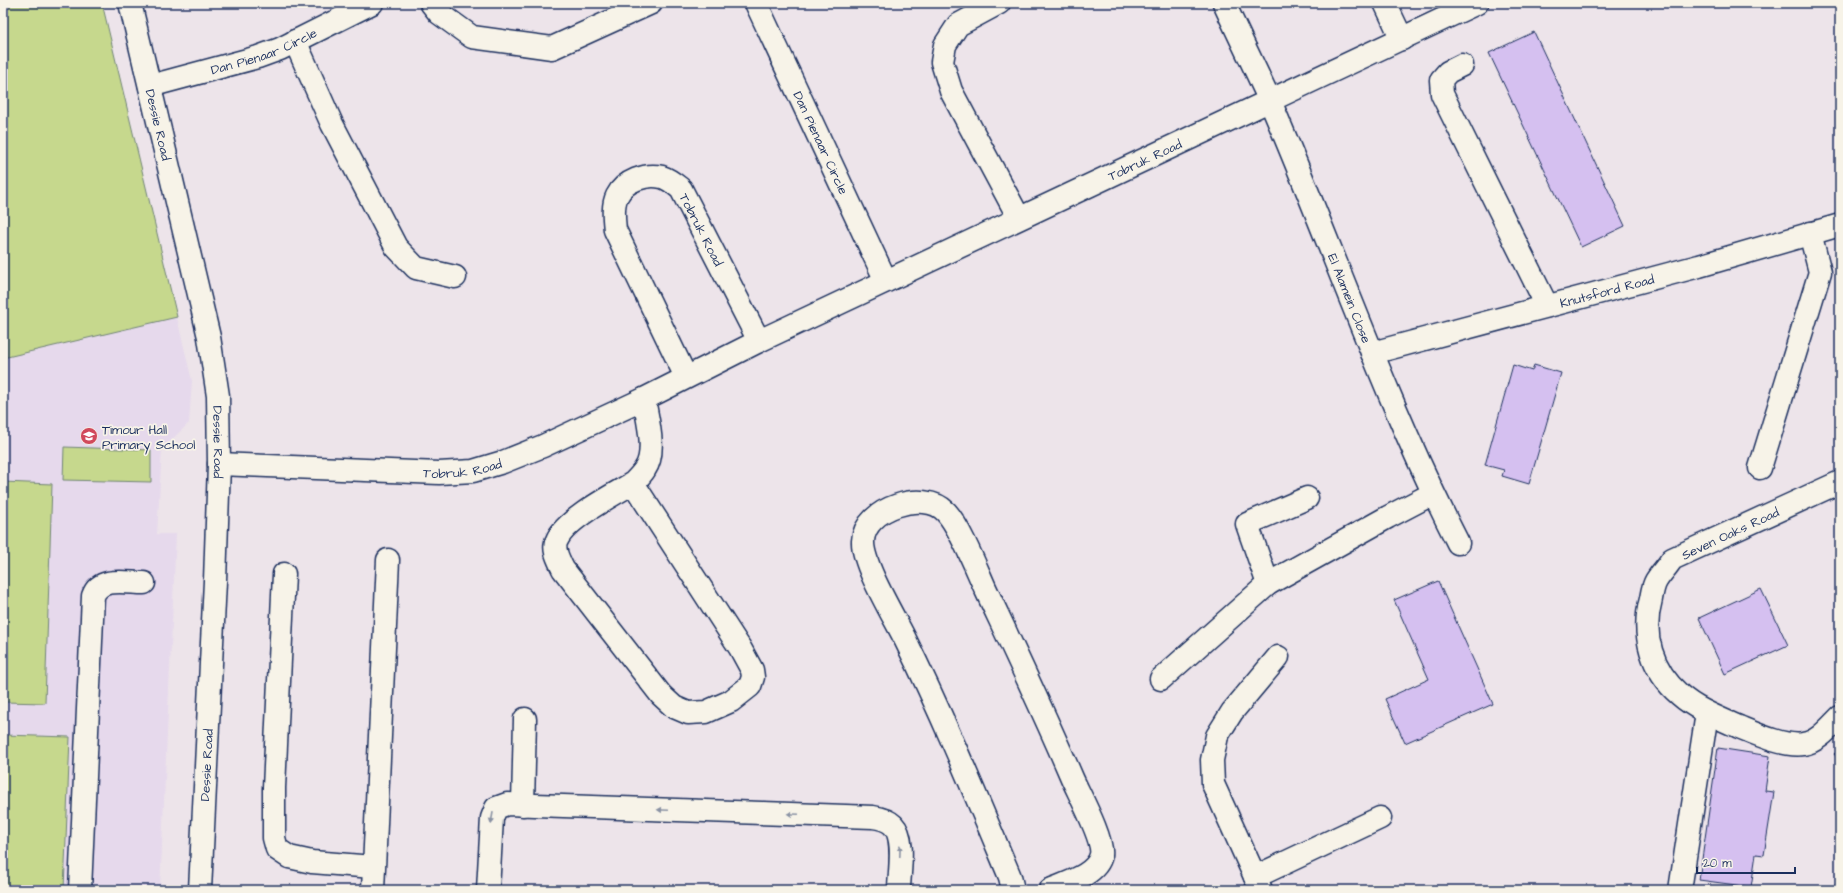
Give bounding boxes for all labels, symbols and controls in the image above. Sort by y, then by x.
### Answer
street label: Dan Pienaar Circle [209,24,320,79]
street label: Dessie Road [141,87,175,163]
street label: Dan Pienaar Circle [788,88,852,197]
street label: Tobruk Road [1105,135,1185,185]
street label: Tobruk Road [675,190,727,270]
street label: El Alamein Close [1323,251,1375,346]
street label: Knutsford Road [1558,270,1656,313]
street label: Dessie Road [208,406,227,479]
place label: Timour Hall Primary School [102,421,195,455]
school or university icon: Timour Hall Primary School [79,426,99,446]
street label: Tobruk Road [423,455,505,483]
street label: Seven Oaks Road [1679,503,1782,564]
street label: Dessie Road [196,728,218,802]
one-way arrow [656,807,669,813]
one-way arrow [786,811,799,817]
one-way arrow [489,812,495,824]
one-way arrow [897,845,904,857]
scale bar [1697,849,1795,875]
text: 20 m [1703,855,1732,872]

